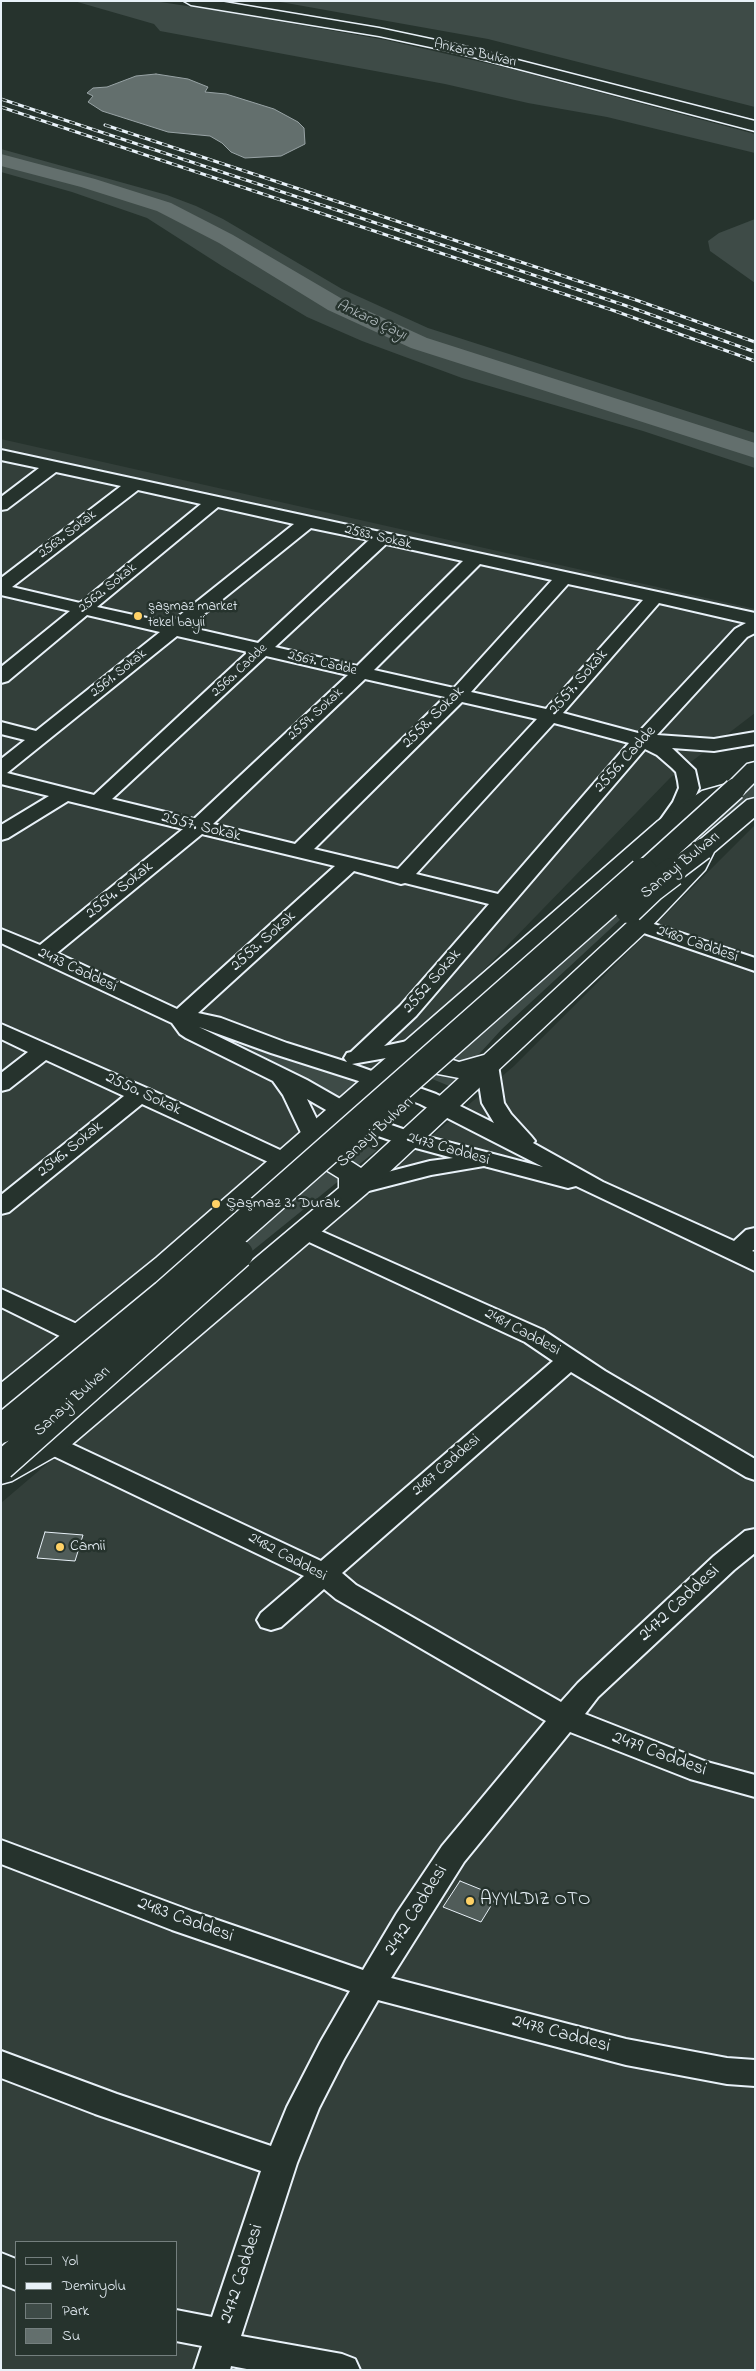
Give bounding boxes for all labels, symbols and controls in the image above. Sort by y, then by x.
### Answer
street label: Ankara Bulvarı [432,36,518,72]
water label: Ankara Çayı [333,297,409,345]
street label: 2563. Sokak [36,507,100,563]
street label: 2583. Sokak [343,522,413,554]
street label: 2562. Sokak [75,560,141,618]
place label: şaşmaz market tekel bayii [148,600,237,632]
marker: şaşmaz market tekel bayii [132,610,144,622]
street label: 2560. Cadde [208,641,272,701]
street label: 2561. Sokak [87,646,151,702]
street label: 2557. Sokak [545,646,613,720]
street label: 2567. Cadde [286,648,358,680]
street label: 2558. Sokak [399,683,469,753]
street label: 2559. Sokak [285,685,347,745]
street label: 2556. Cadde [591,723,661,797]
street label: 2557. Sokak [159,809,243,847]
street label: Sanayi Bulvarı [637,828,725,904]
street label: 2554. Sokak [83,858,157,924]
street label: 2553. Sokak [228,908,300,976]
street label: 2480 Caddesi [654,922,740,968]
street label: 2473 Caddesi [34,944,120,998]
street label: 2552 Sokak [400,946,466,1018]
street label: 2550. Sokak [102,1069,184,1121]
street label: Sanayi Bulvarı [334,1094,418,1172]
street label: 2546. Sokak [34,1118,108,1182]
street label: 2473 Caddesi [404,1129,492,1171]
place label: Şaşmaz 3. Durak [226,1194,340,1214]
marker: Şaşmaz 3. Durak [210,1198,222,1210]
street label: 2481 Caddesi [481,1305,563,1361]
street label: Sanayi Bulvarı [31,1363,115,1441]
street label: 2487 Caddesi [409,1431,485,1501]
street label: 2482 Caddesi [244,1529,330,1587]
place label: Camii [70,1537,106,1557]
marker: Camii [54,1541,66,1553]
street label: 2472 Caddesi [635,1561,725,1647]
street label: 2479 Caddesi [608,1727,710,1783]
street label: 2472 Caddesi [380,1861,454,1961]
place label: AYYILDIZ OTO [480,1890,590,1912]
street label: 2483 Caddesi [134,1893,236,1949]
marker: AYYILDIZ OTO [464,1895,476,1907]
street label: 2478 Caddesi [509,2011,613,2059]
street label: 2472 Caddesi [216,2222,270,2326]
legend [15,2241,178,2356]
text: Yol [62,2250,78,2272]
text: Demiryolu [62,2275,126,2297]
text: Park [62,2300,89,2322]
text: Su [62,2325,80,2347]

